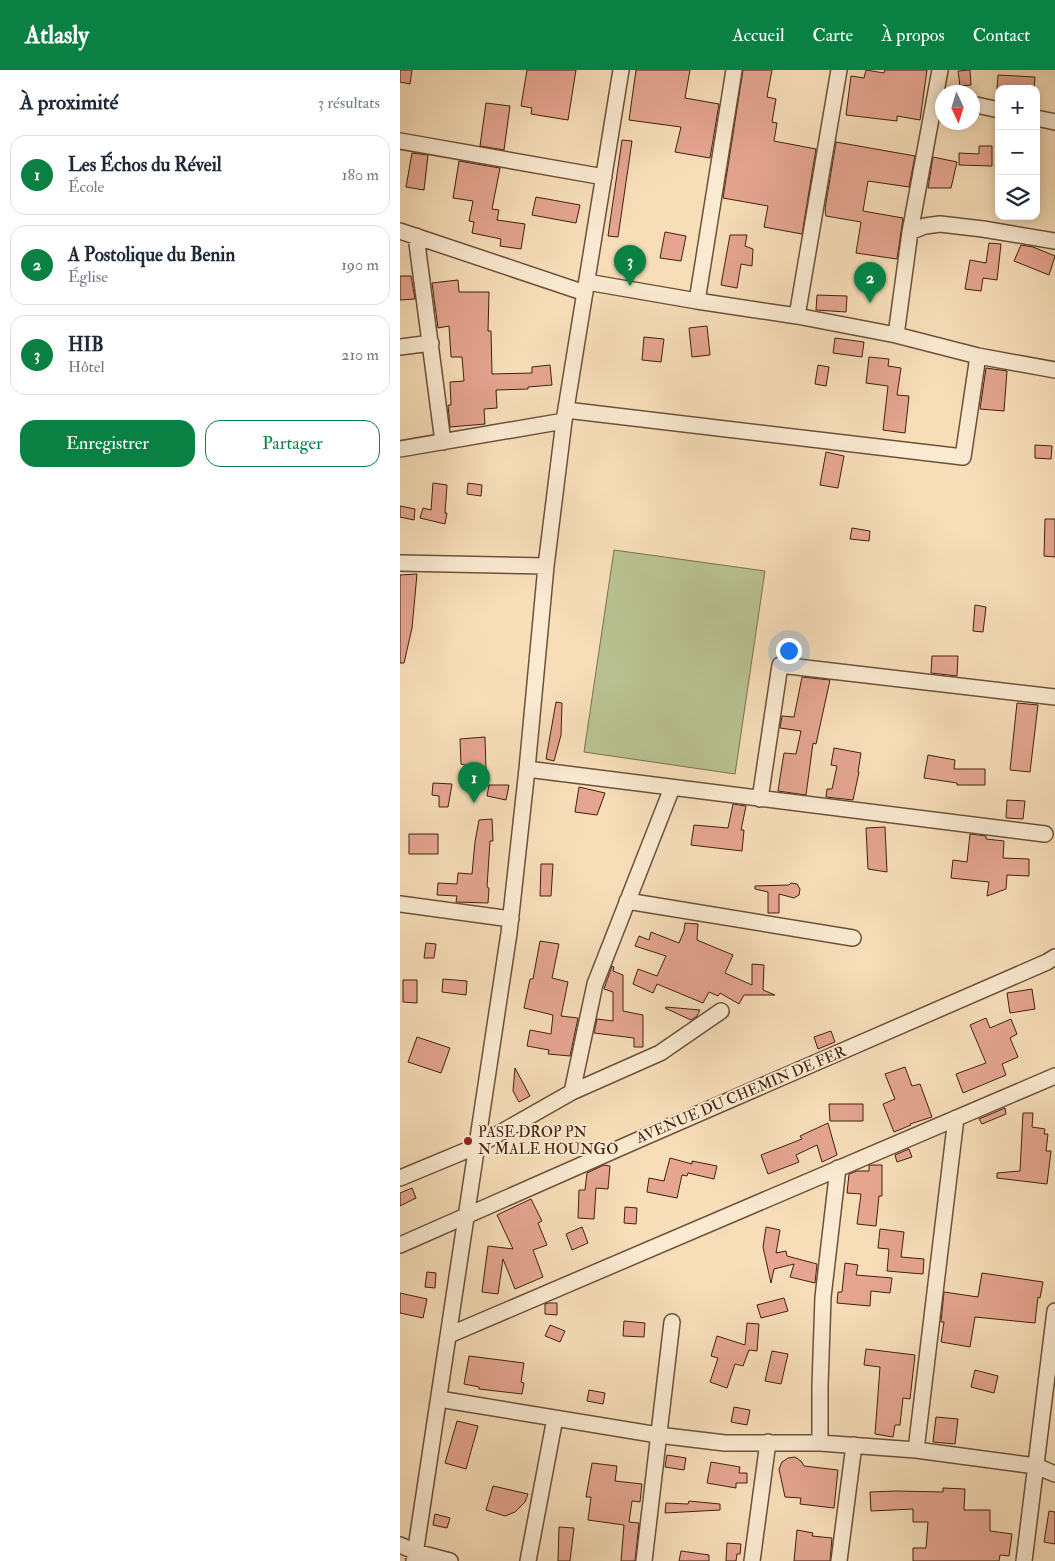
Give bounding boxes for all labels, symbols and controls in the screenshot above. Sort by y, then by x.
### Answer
text: Atlasly [25,20,89,51]
text: Accueil [732,24,785,47]
text: Carte [813,24,853,47]
text: À propos [881,24,945,47]
text: Contact [973,24,1030,47]
north arrow [935,85,980,130]
map controls [995,85,1040,220]
button: + [995,85,1040,130]
text: À proximité [20,89,118,116]
text: 3 résultats [318,93,380,113]
button: − [995,130,1040,175]
text: Les Échos du Réveil [68,153,222,177]
text: 1 [34,165,40,185]
text: 180 m [342,165,379,185]
button: layers [995,175,1040,220]
text: École [68,177,104,197]
text: A Postolique du Benin [68,243,235,267]
pin: 3 [614,245,646,286]
text: 2 [33,255,41,275]
text: 190 m [341,255,379,275]
pin: 2 [854,262,886,303]
text: Église [68,267,108,287]
text: HIB [68,333,104,357]
text: 3 [34,345,40,365]
text: 210 m [341,345,379,365]
text: Hôtel [68,357,105,377]
button: Enregistrer [20,420,195,467]
button: Partager [205,420,380,467]
your location [776,638,802,664]
pin: 1 [458,762,490,803]
street label: AVENUE DU CHEMIN DE FER [632,1042,850,1148]
place label: PASE DROP PN N MALE HOUNGO [478,1123,618,1159]
marker: PASE DROP PN N MALE HOUNGO [462,1135,474,1147]

